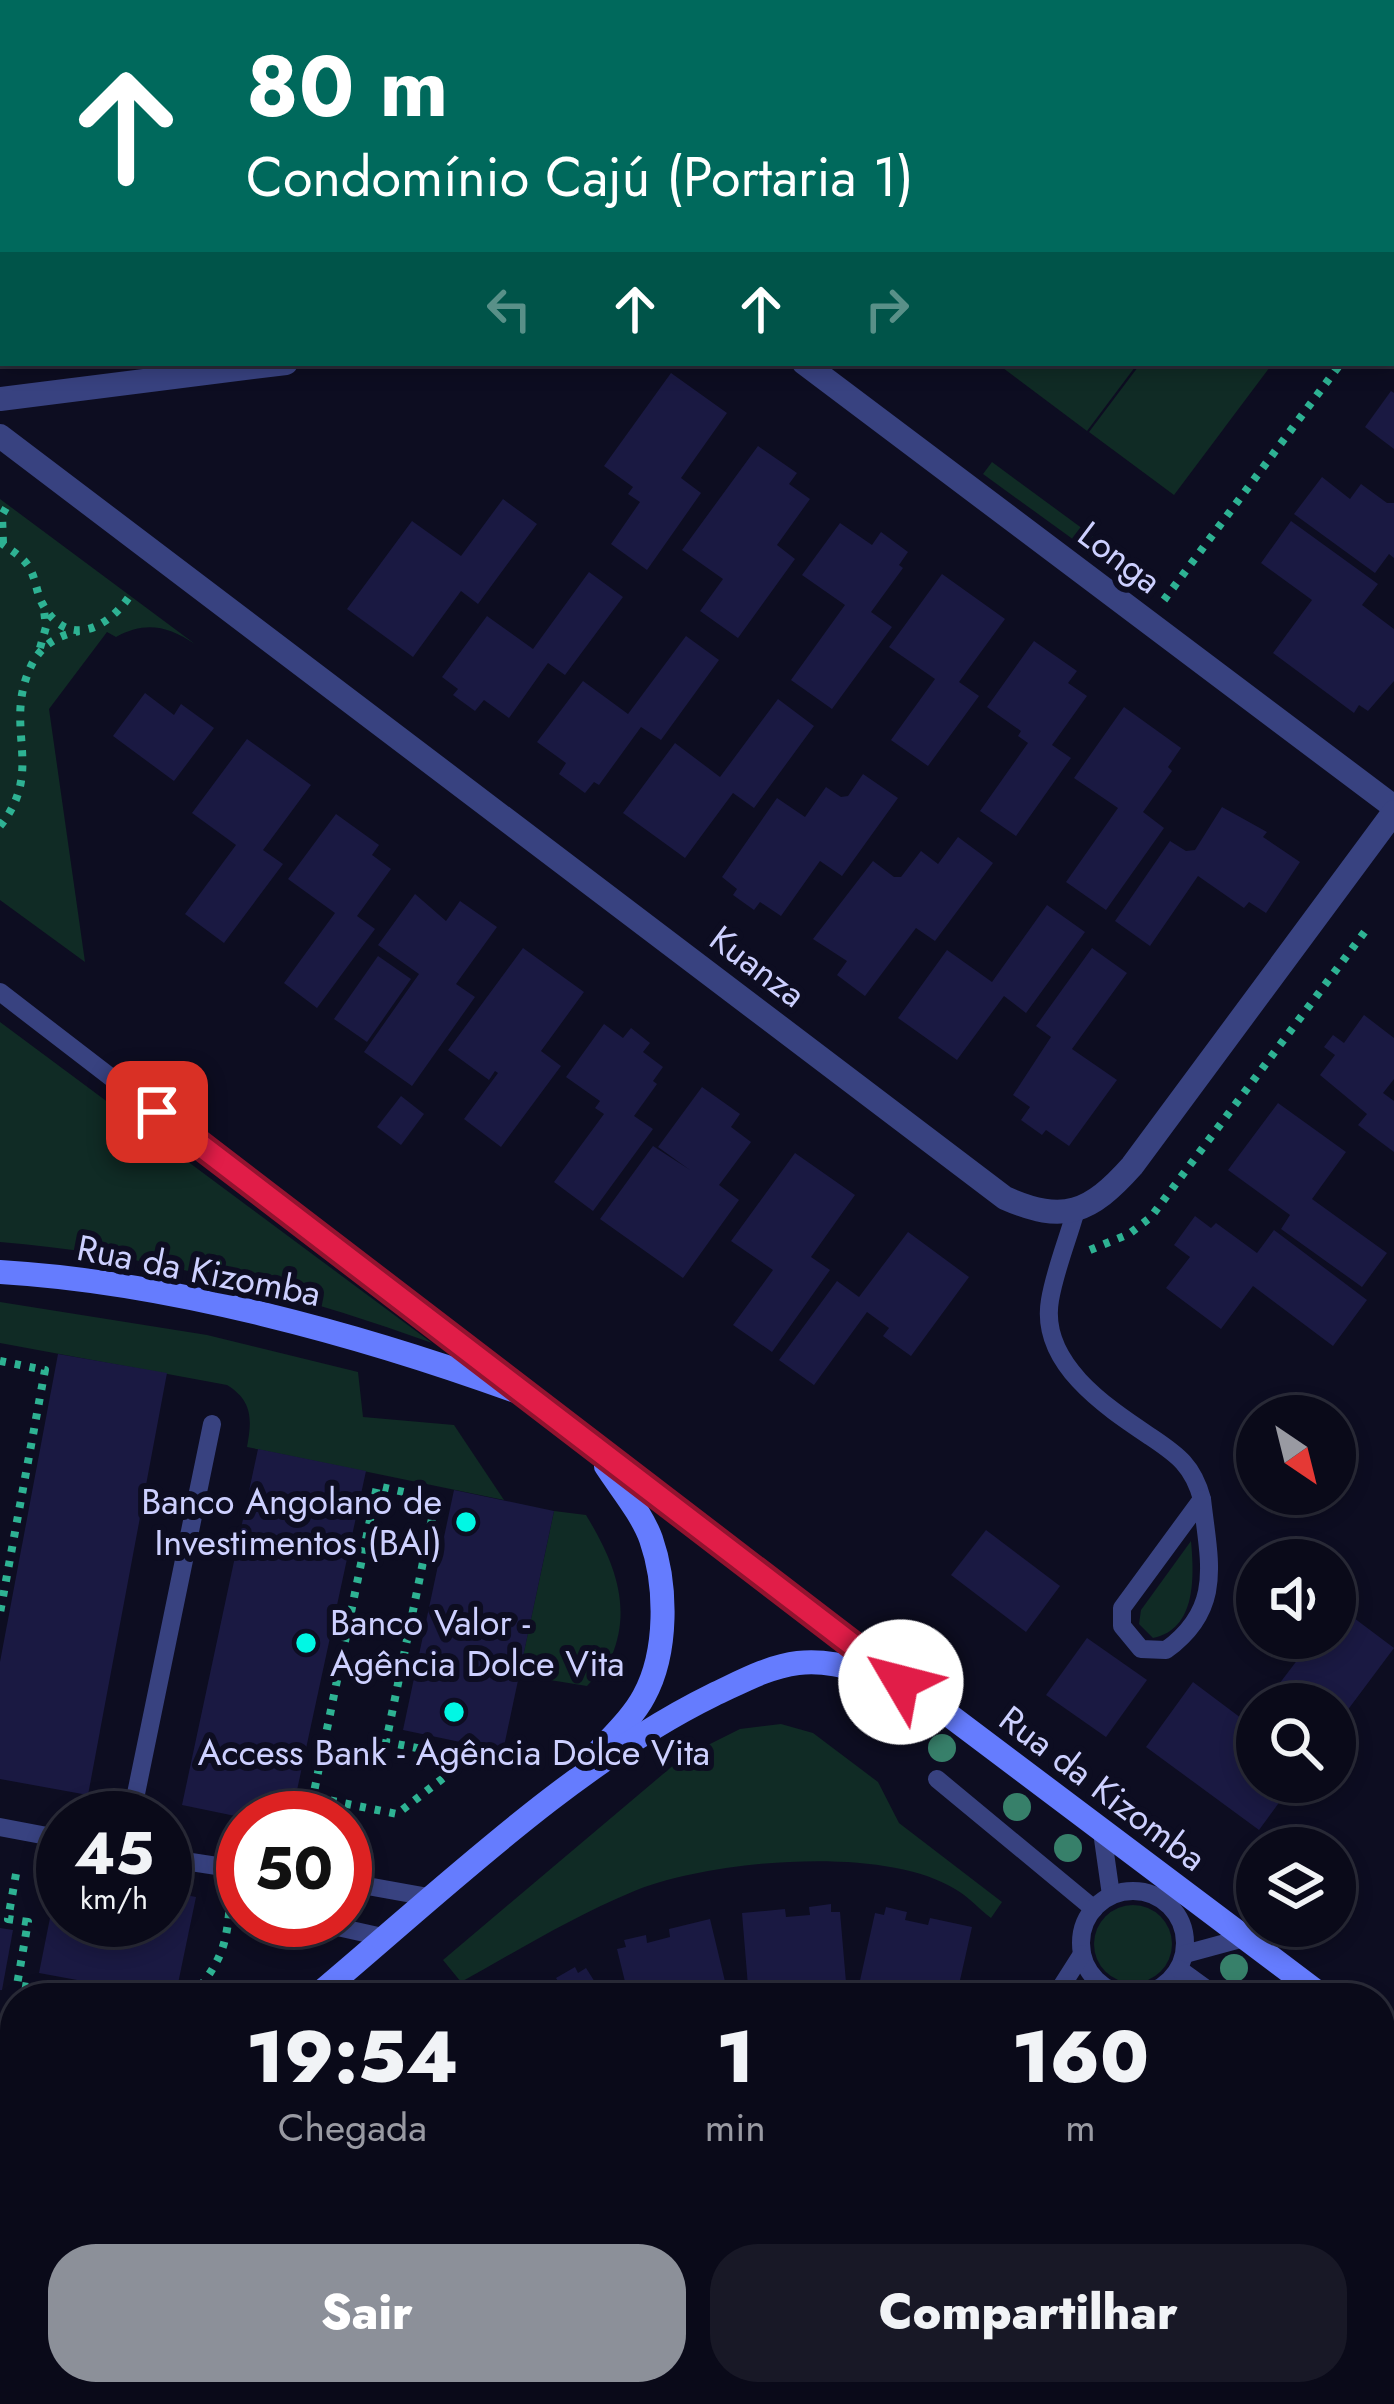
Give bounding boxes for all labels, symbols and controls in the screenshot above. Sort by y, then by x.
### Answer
text: 80 m [246,26,448,148]
icon: ahead [48,48,204,204]
text: Condomínio Cajú (Portaria 1) [246,138,914,216]
icon: left [476,276,542,342]
icon: ahead [602,276,668,342]
icon: ahead [728,276,794,342]
icon: right [854,276,920,342]
street label: Longa [1067,508,1173,606]
street label: Kuanza [699,913,817,1019]
pin [106,1061,208,1163]
icon: arrive [124,1079,190,1145]
street label: Rua da Kizomba [73,1221,325,1319]
north arrow [1236,1395,1356,1515]
map controls [1236,1395,1356,1947]
place label: Banco Angolano de Investimentos (BAI) [141,1475,442,1568]
marker: Banco Angolano de Investimentos (BAI) [453,1509,479,1535]
button: sound [1236,1539,1356,1659]
place label: Banco Valor - Agência Dolce Vita [330,1596,624,1689]
position arrow [838,1619,964,1745]
marker: Banco Valor - Agência Dolce Vita [293,1630,319,1656]
button: search [1236,1683,1356,1803]
street label: Rua da Kizomba [989,1693,1217,1883]
marker: Access Bank - Agência Dolce Vita [441,1699,467,1725]
place label: Access Bank - Agência Dolce Vita [198,1726,710,1778]
speed limit sign: 50 [216,1791,372,1947]
text: 45 [74,1810,154,1897]
button: layers [1236,1827,1356,1947]
text: km/h [80,1877,148,1920]
text: 19:54 [246,2005,459,2109]
text: 1 [716,2005,754,2109]
text: 160 [1012,2005,1149,2109]
text: Chegada [278,2099,427,2156]
text: min [705,2099,766,2156]
text: m [1065,2099,1096,2156]
button: Sair [48,2244,686,2382]
button: Compartilhar [710,2244,1347,2382]

